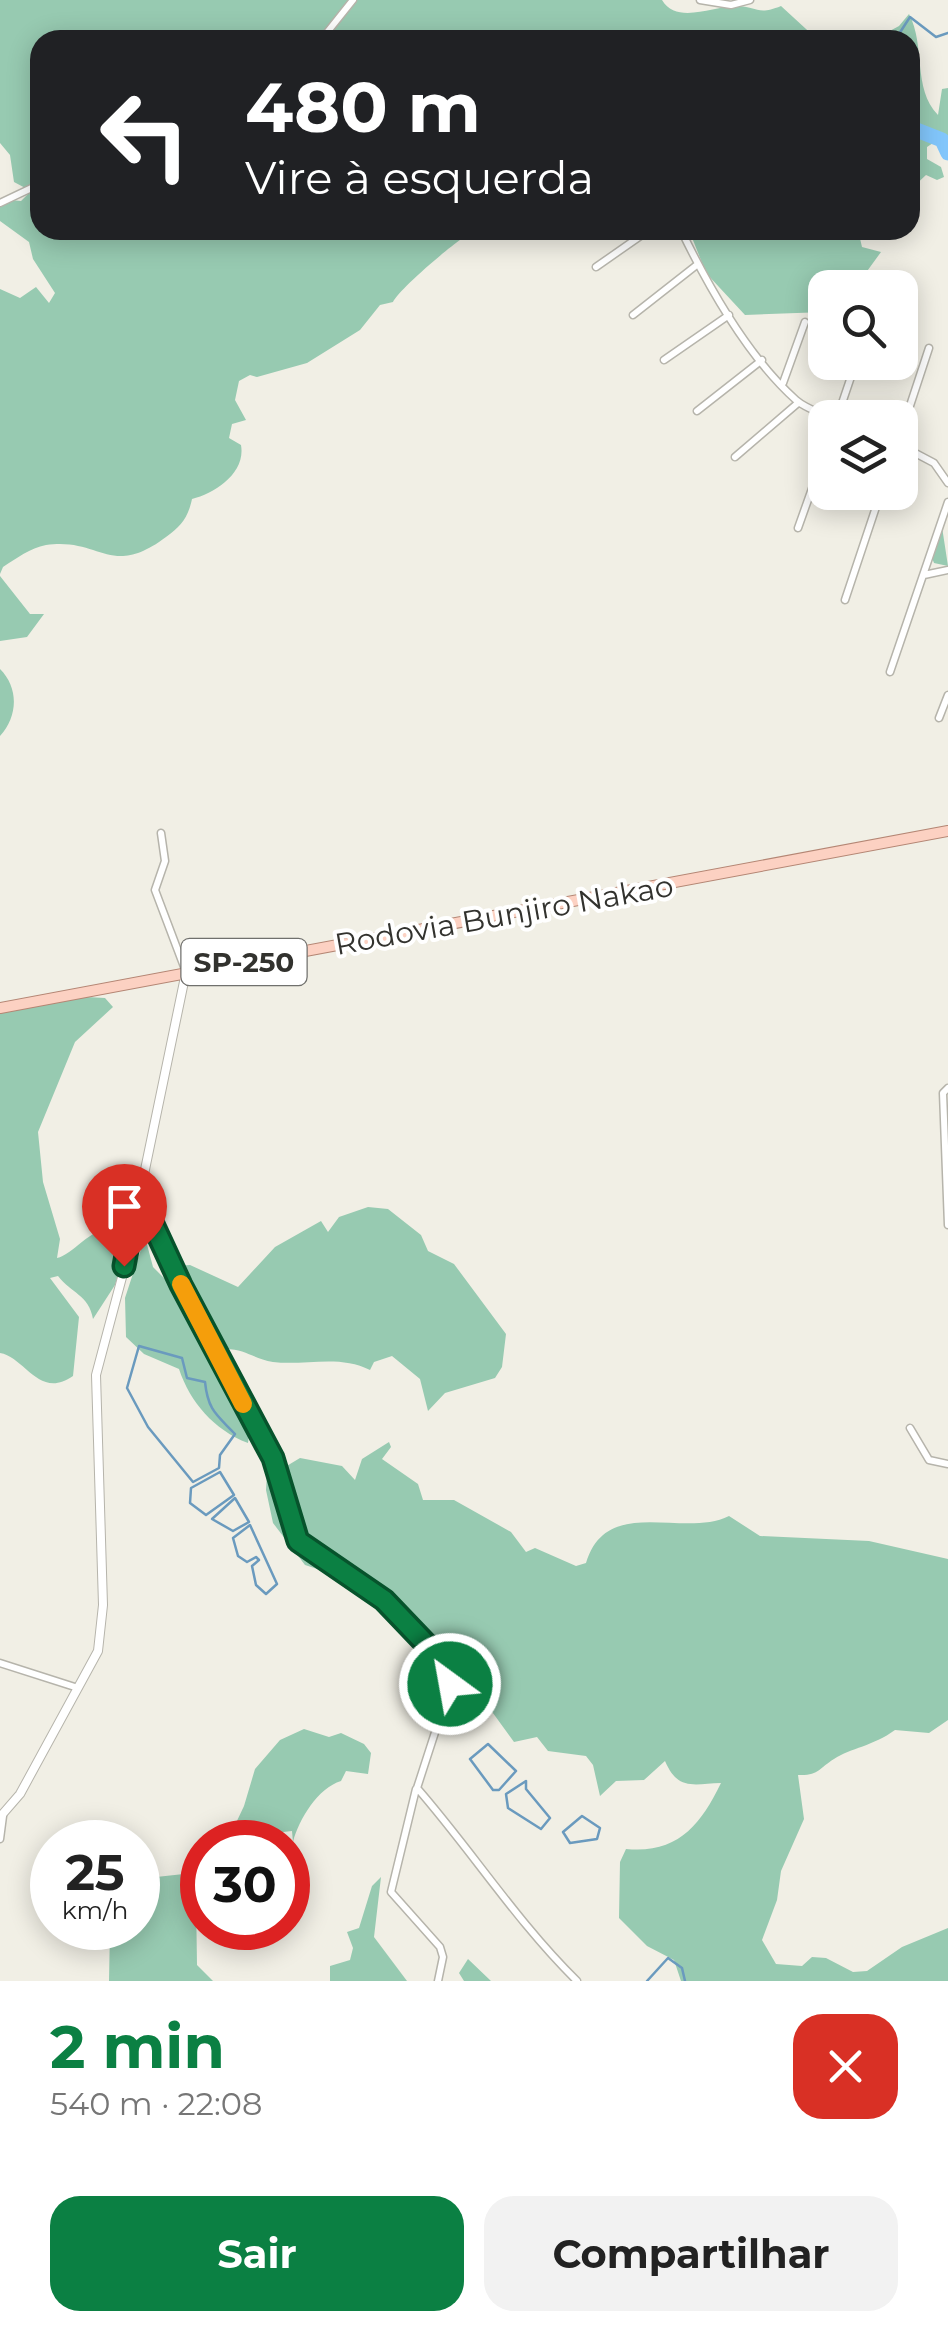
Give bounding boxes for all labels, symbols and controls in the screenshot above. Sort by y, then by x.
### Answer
text: 480 m [245,64,481,150]
icon: left [80,70,210,200]
text: Vire à esquerda [245,150,594,205]
map controls [808,270,918,510]
button: search [808,270,918,380]
button: layers [808,400,918,510]
street label: Rodovia Bunjiro Nakao [332,867,676,963]
road number: SP-250 [182,939,306,985]
pin [82,1164,167,1267]
icon: arrive [97,1179,152,1234]
position arrow [398,1632,502,1736]
speed limit sign: 30 [180,1820,310,1950]
text: 25 [65,1842,125,1903]
text: km/h [62,1895,128,1925]
text: 2 min [50,2010,225,2083]
button: close [793,2014,898,2119]
text: 540 m · 22:08 [50,2084,262,2123]
button: Sair [50,2196,464,2311]
button: Compartilhar [484,2196,898,2311]

